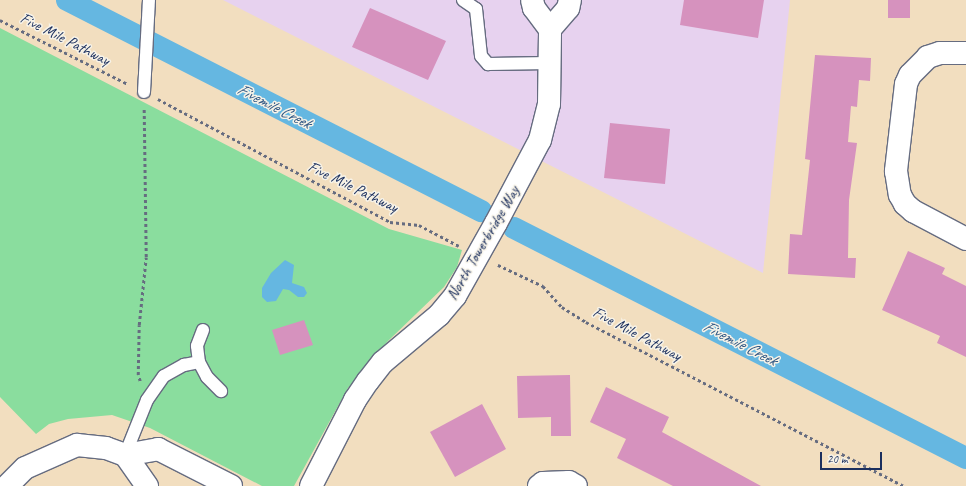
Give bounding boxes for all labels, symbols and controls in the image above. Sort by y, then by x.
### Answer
street label: Five Mile Pathway [17,8,113,70]
water label: Fivemile Creek [234,79,314,133]
street label: Five Mile Pathway [305,157,401,217]
street label: North Towerbridge Way [443,183,523,303]
street label: Five Mile Pathway [589,303,685,365]
water label: Fivemile Creek [700,316,780,370]
scale bar [822,444,884,470]
text: 20 m [827,451,847,467]

